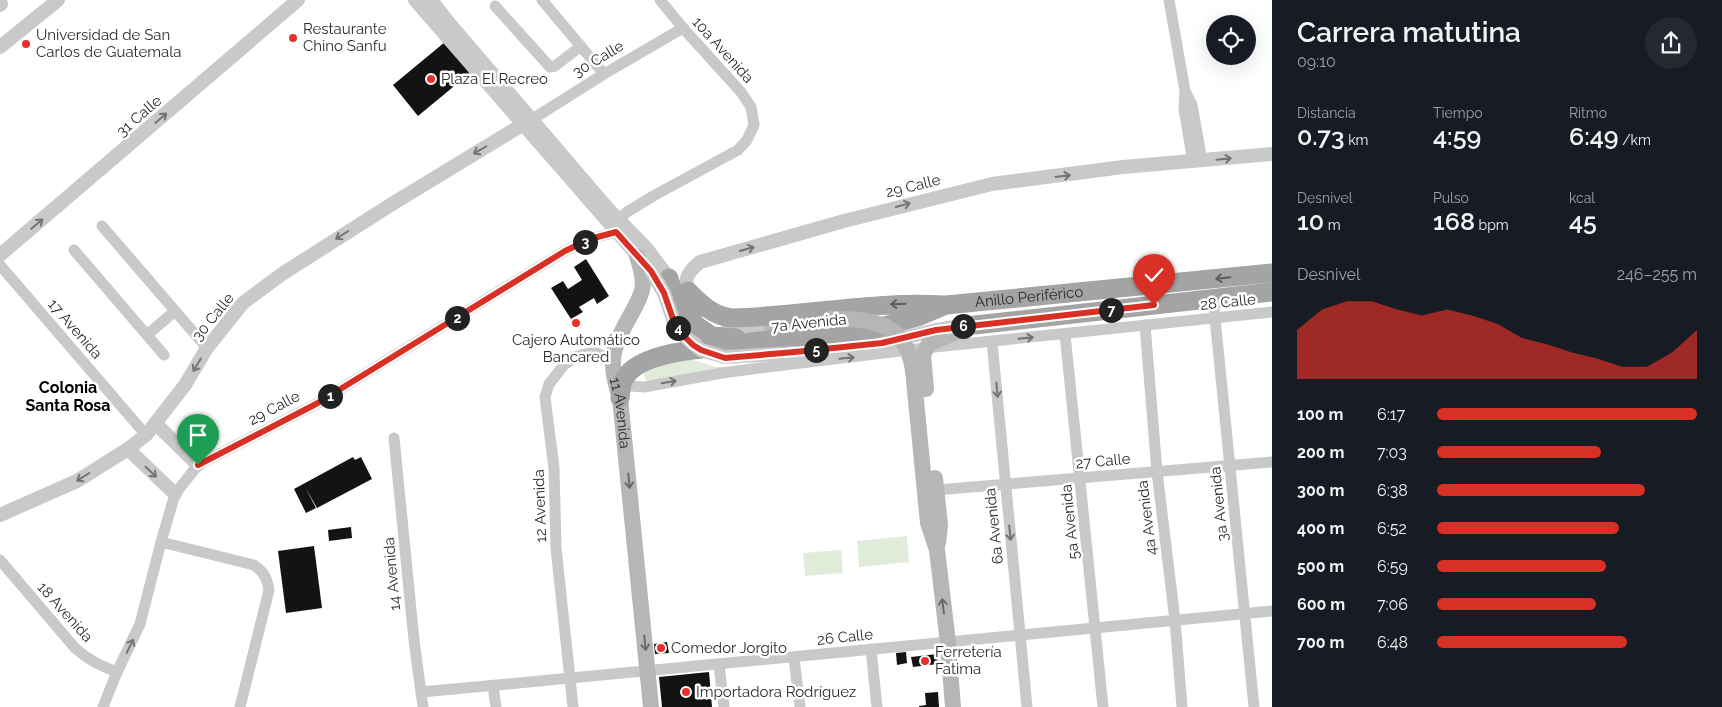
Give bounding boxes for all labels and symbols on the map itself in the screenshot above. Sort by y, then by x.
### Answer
street label: 10a Avenida [689,13,757,87]
place label: Restaurante Chino Sanfu [303,20,387,55]
place label: Universidad de San Carlos de Guatemala [36,26,181,61]
marker: Restaurante Chino Sanfu [287,32,299,44]
street label: 30 Calle [569,37,627,81]
marker: Universidad de San Carlos de Guatemala [20,38,32,50]
place label: Plaza El Recreo [441,70,548,88]
marker: Plaza El Recreo [425,73,437,85]
street label: 31 Calle [113,91,165,140]
one-way arrow [154,113,167,124]
one-way arrow [474,145,488,155]
one-way arrow [1216,154,1232,164]
street label: 29 Calle [884,170,942,201]
one-way arrow [1054,171,1070,181]
one-way arrow [895,200,911,210]
one-way arrow [30,218,43,229]
one-way arrow [335,230,349,241]
pin: 3 [572,230,598,254]
one-way arrow [738,243,754,253]
pin [1133,254,1175,305]
one-way arrow [1216,273,1232,283]
street label: Anillo Periférico [974,283,1084,311]
street label: 30 Calle [188,289,238,345]
street label: 28 Calle [1199,290,1257,314]
street label: 17 Avenida [44,295,106,363]
pin: 7 [1098,298,1124,322]
one-way arrow [890,299,906,309]
pin: 2 [444,306,470,330]
street label: 7a Avenida [771,310,847,336]
pin: 6 [950,314,976,338]
pin: 4 [666,316,690,340]
marker: Cajero Automático Bancared [570,317,582,329]
place label: Cajero Automático Bancared [512,331,640,366]
one-way arrow [1017,333,1033,343]
pin: 5 [804,338,828,362]
one-way arrow [839,354,855,363]
one-way arrow [191,358,201,372]
street label: 11 Avenida [606,376,634,450]
one-way arrow [660,377,676,387]
district label: Colonia Santa Rosa [26,378,110,415]
one-way arrow [992,382,1002,398]
pin: 1 [318,384,342,408]
street label: 29 Calle [245,387,303,429]
pin [177,414,219,465]
street label: 27 Calle [1075,450,1131,472]
one-way arrow [145,465,157,477]
street label: 3a Avenida [1206,466,1232,542]
street label: 12 Avenida [530,469,550,543]
one-way arrow [76,472,90,482]
one-way arrow [624,473,634,489]
street label: 4a Avenida [1133,479,1161,557]
street label: 5a Avenida [1057,484,1083,560]
street label: 6a Avenida [981,487,1007,565]
one-way arrow [1005,525,1015,541]
street label: 14 Avenida [380,537,404,611]
street label: 18 Avenida [33,578,97,646]
one-way arrow [938,599,948,615]
street label: 26 Calle [816,625,874,649]
one-way arrow [640,634,650,650]
one-way arrow [125,639,135,654]
place label: Comedor Jorgito [671,639,787,657]
marker: Comedor Jorgito [655,642,667,654]
place label: Ferretería Fatima [935,643,1002,678]
marker: Ferretería Fatima [919,655,931,667]
place label: Importadora Rodríguez [696,683,856,701]
marker: Importadora Rodríguez [680,686,692,698]

